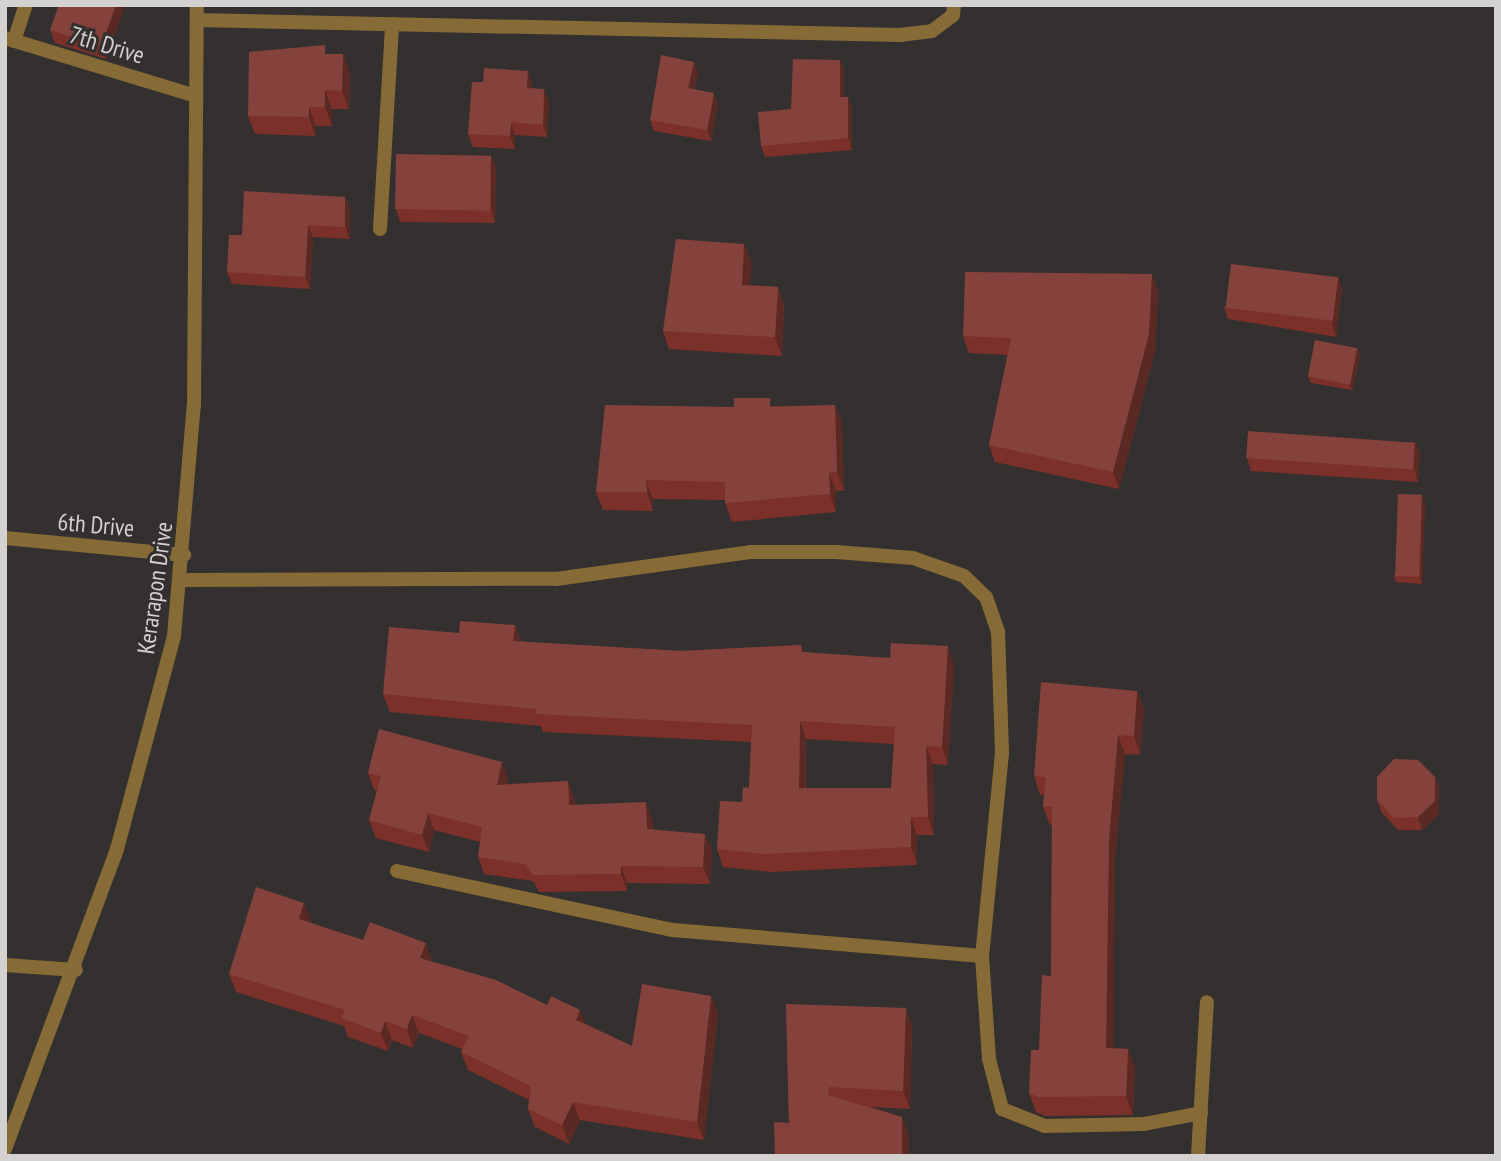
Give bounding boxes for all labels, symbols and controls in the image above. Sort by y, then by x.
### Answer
street label: 7th Drive [66,20,148,70]
street label: 6th Drive [57,507,135,543]
street label: Kerarapon Drive [131,520,179,656]

